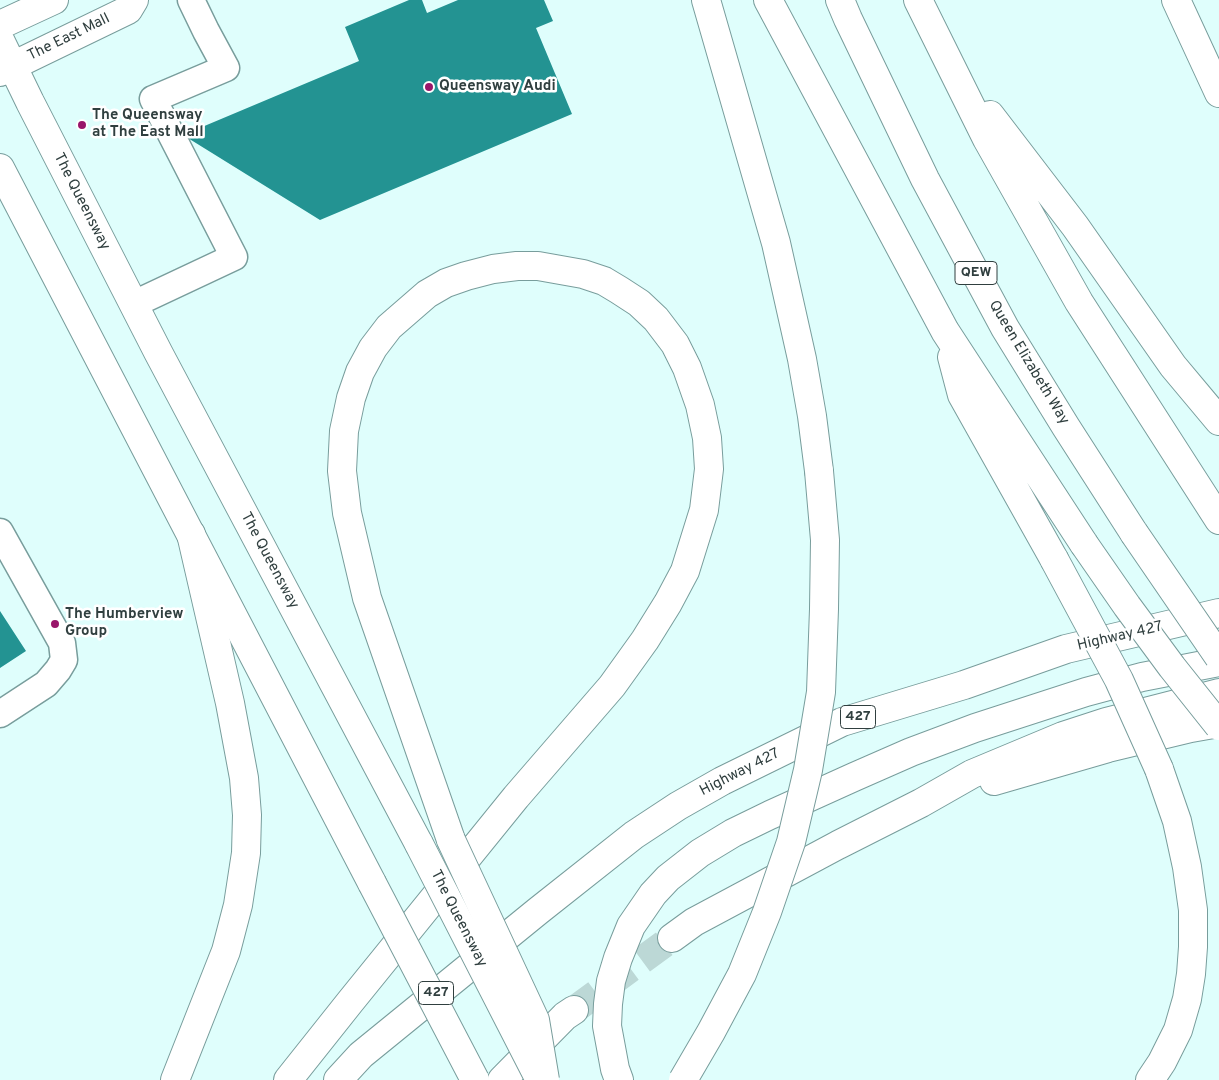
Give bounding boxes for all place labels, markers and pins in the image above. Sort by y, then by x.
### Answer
place label: Queensway Audi [439,78,556,96]
marker: Queensway Audi [423,81,435,93]
place label: The Queensway at The East Mall [92,107,204,142]
marker: The Queensway at The East Mall [76,119,88,131]
place label: The Humberview Group [65,606,184,641]
marker: The Humberview Group [49,618,61,630]

